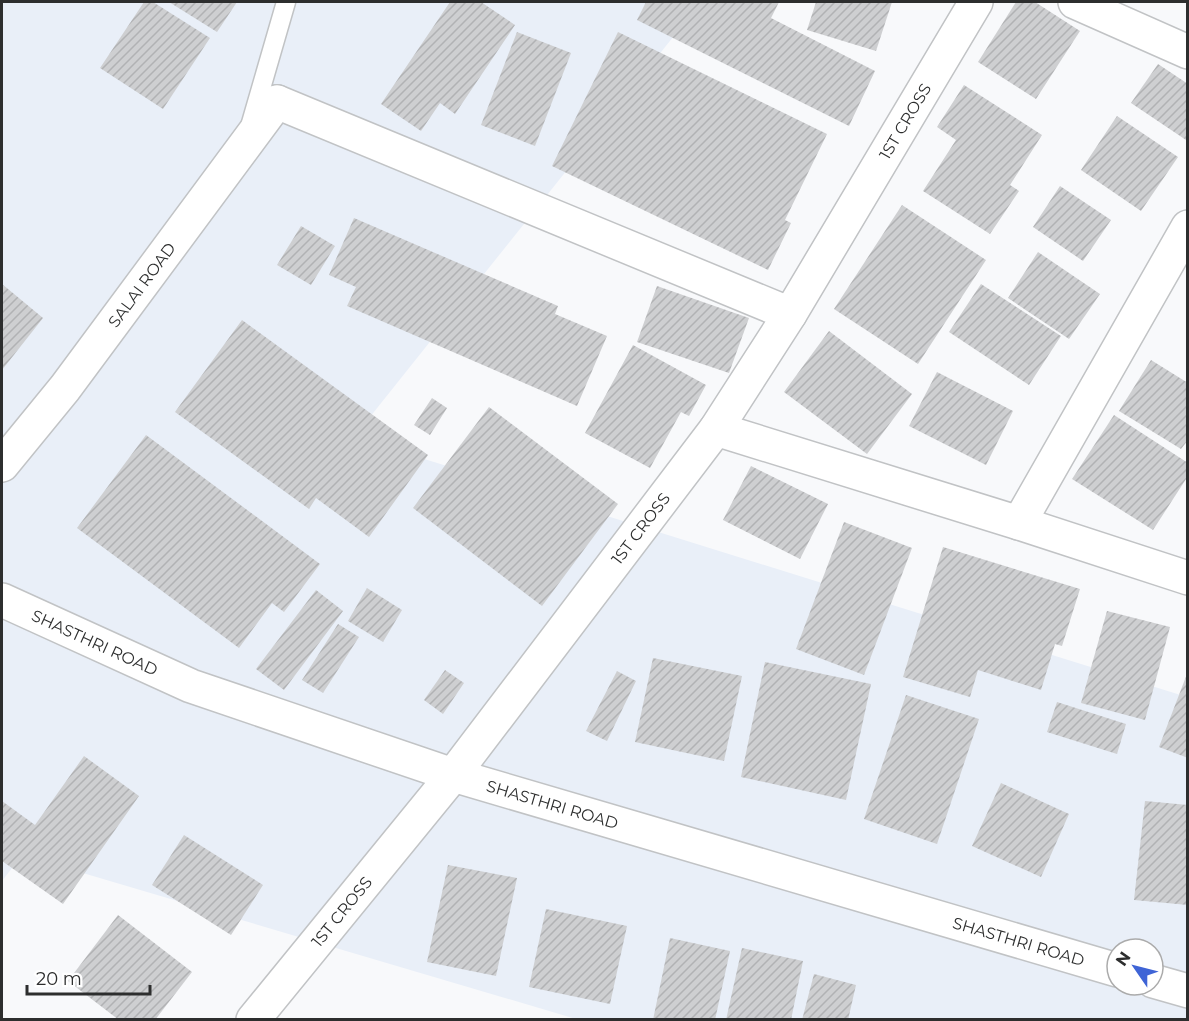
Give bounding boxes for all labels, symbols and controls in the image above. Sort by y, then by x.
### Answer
street label: 1ST CROSS [875,80,935,163]
street label: SALAI ROAD [104,239,179,331]
street label: 1ST CROSS [607,489,674,568]
street label: SHASTHRI ROAD [29,605,161,679]
street label: SHASTHRI ROAD [484,776,621,833]
street label: 1ST CROSS [307,873,376,950]
street label: SHASTHRI ROAD [951,913,1087,969]
north arrow [1105,937,1165,997]
text: N [1112,948,1135,969]
scale bar [27,958,150,996]
text: 20 m [36,968,82,990]

